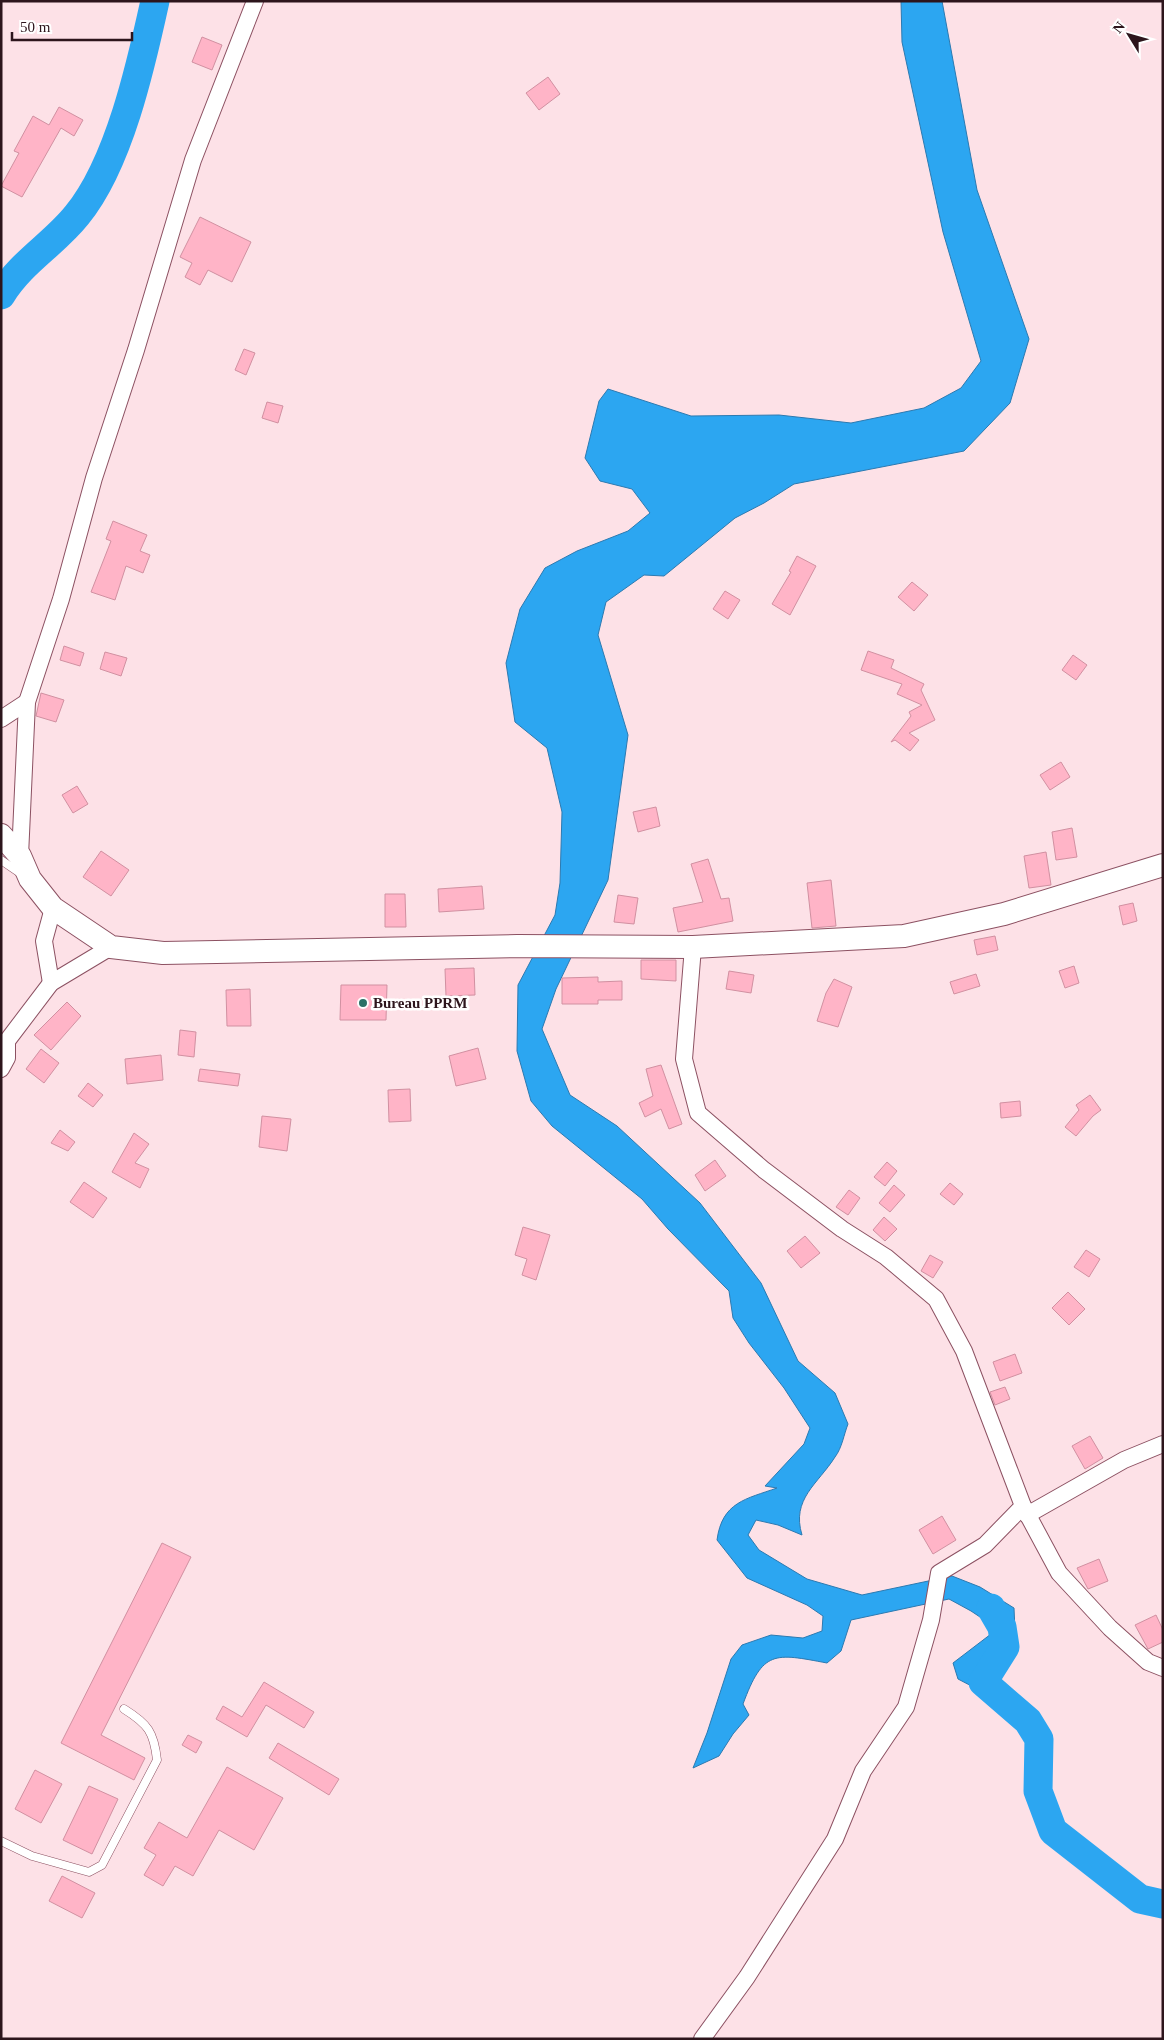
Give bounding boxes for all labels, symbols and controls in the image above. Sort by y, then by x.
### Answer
scale bar [12,10,132,42]
north arrow [1104,10,1154,60]
text: 50 m [20,19,51,35]
text: N [1110,19,1128,36]
place label: Bureau PPRM [373,995,467,1011]
marker: Bureau PPRM [357,997,369,1009]

